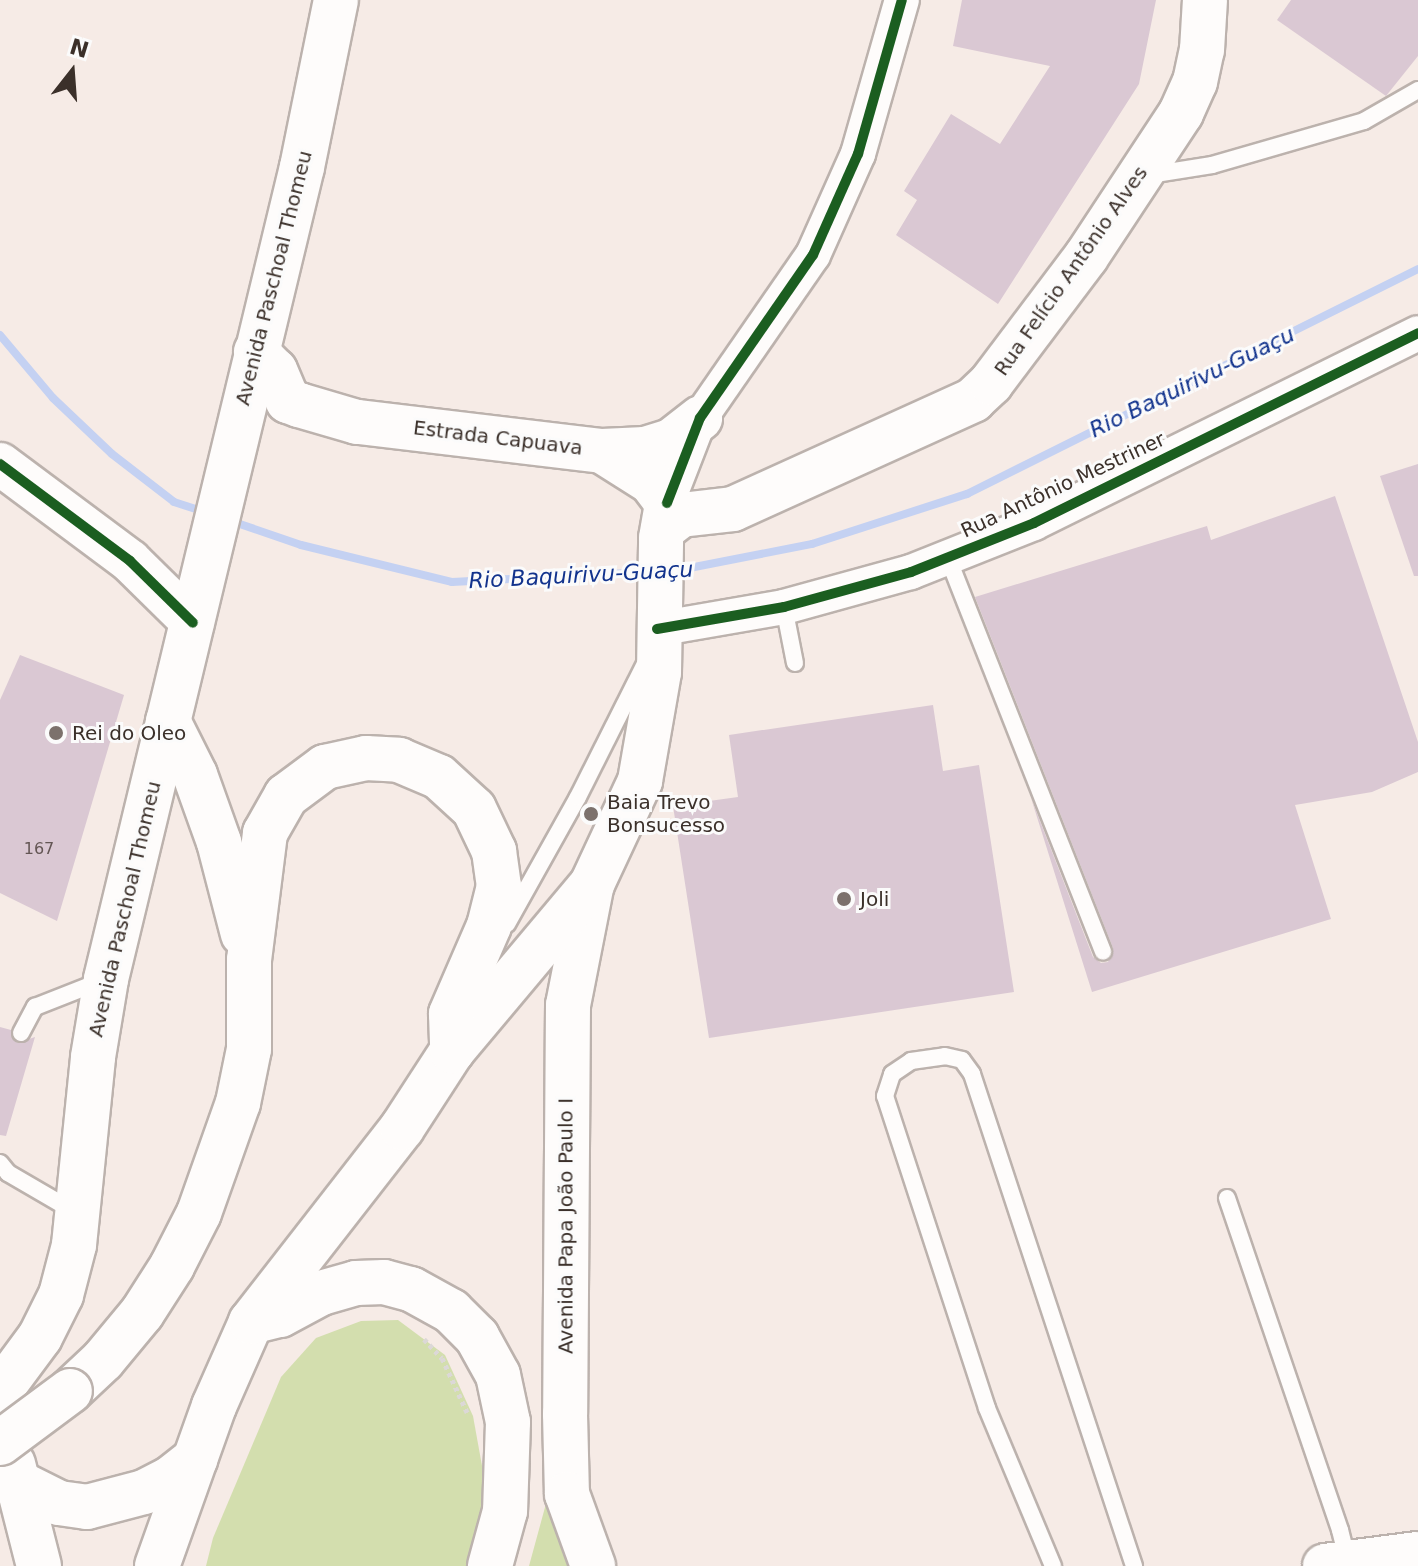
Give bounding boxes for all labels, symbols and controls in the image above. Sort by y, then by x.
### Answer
north arrow [32,32,112,112]
text: N [67,34,92,63]
street label: Avenida Paschoal Thomeu [231,148,317,408]
street label: Rua Felício Antônio Alves [989,162,1153,380]
water label: Rio Baquirivu-Guaçu [1085,321,1299,443]
street label: Estrada Capuava [412,416,584,460]
street label: Rua Antônio Mestriner [957,427,1169,543]
water label: Rio Baquirivu-Guaçu [468,556,694,594]
place label: Rei do Oleo [72,721,186,745]
marker: Rei do Oleo [47,724,65,742]
street label: Avenida Paschoal Thomeu [84,779,166,1039]
place label: Baia Trevo Bonsucesso [607,790,725,837]
marker: Baia Trevo Bonsucesso [582,805,600,823]
house number: 167 [24,839,54,859]
place label: Joli [860,887,889,911]
marker: Joli [835,890,853,908]
street label: Avenida Papa João Paulo I [554,1098,578,1354]

